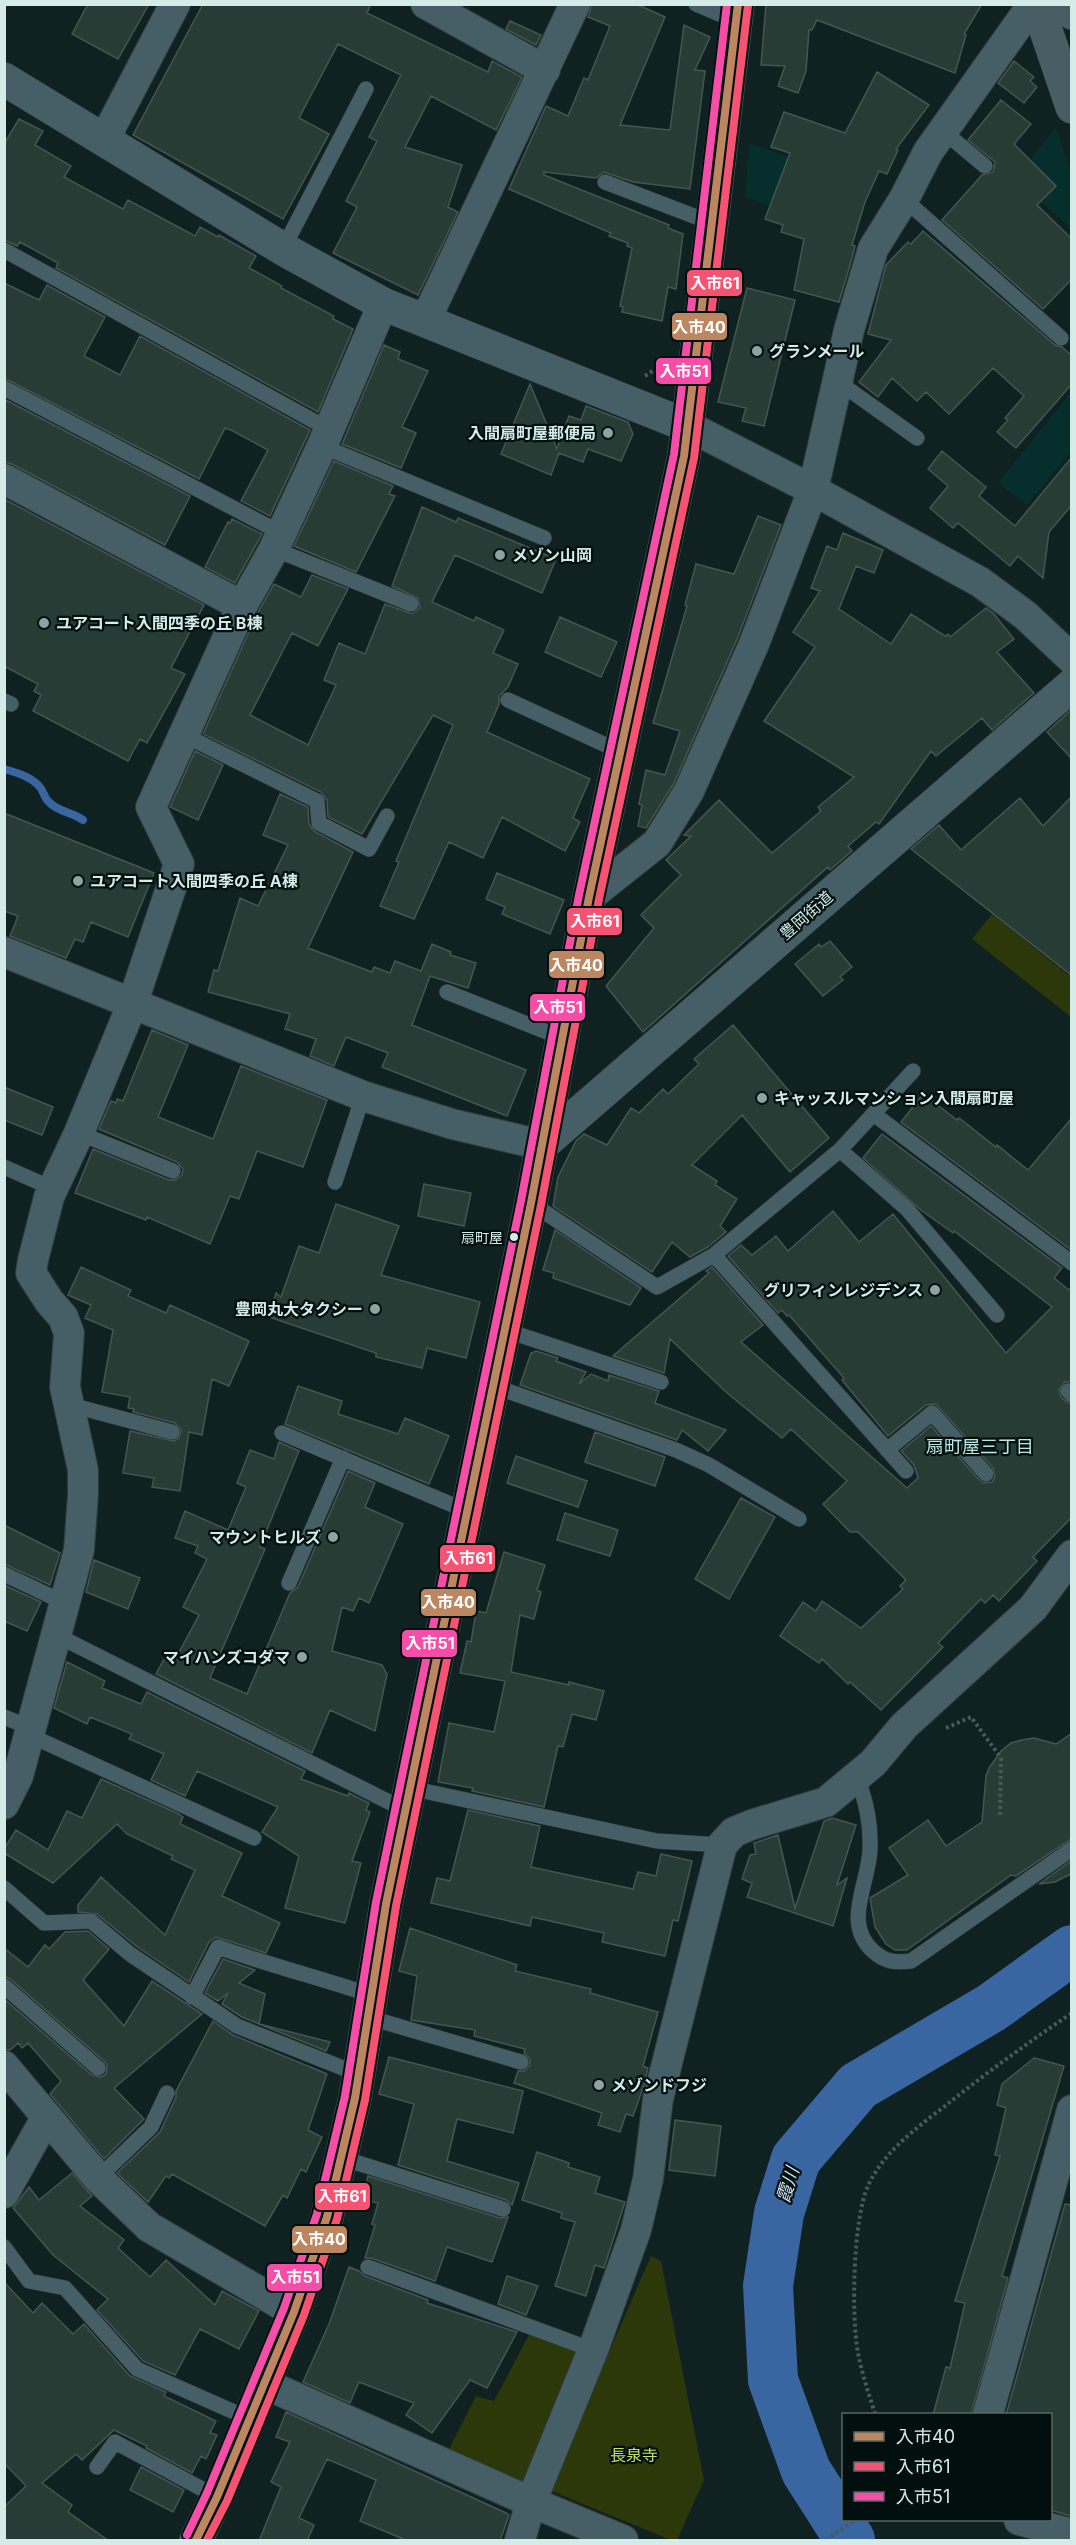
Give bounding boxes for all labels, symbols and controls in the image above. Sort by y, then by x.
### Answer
line badge: 入市61 [686,269,743,297]
text: 入市61 [690,273,740,293]
line badge: 入市40 [671,312,728,341]
text: 入市40 [672,317,726,337]
place label: グランメール [769,341,865,361]
marker: グランメール [750,344,764,358]
line badge: 入市51 [655,357,712,385]
text: 入市51 [659,361,709,381]
place label: 入間扇町屋郵便局 [468,423,596,443]
marker: 入間扇町屋郵便局 [601,426,615,440]
place label: メゾン山岡 [512,545,592,565]
marker: メゾン山岡 [493,548,507,562]
place label: ユアコート入間四季の丘 B棟 [56,613,262,633]
marker: ユアコート入間四季の丘 B棟 [37,616,51,630]
place label: ユアコート入間四季の丘 A棟 [90,871,298,891]
marker: ユアコート入間四季の丘 A棟 [71,874,85,888]
street label: 豊岡街道 [775,886,837,944]
line badge: 入市61 [566,907,623,936]
text: 入市61 [570,911,620,931]
line badge: 入市40 [548,950,605,979]
text: 入市40 [549,955,603,975]
line badge: 入市51 [529,993,586,1022]
text: 入市51 [533,997,583,1017]
place label: キャッスルマンション入間扇町屋 [774,1088,1014,1108]
marker: キャッスルマンション入間扇町屋 [755,1091,769,1105]
place label: 扇町屋 [461,1229,503,1246]
marker: 扇町屋 [508,1231,520,1243]
place label: グリフィンレジデンス [764,1280,923,1300]
marker: グリフィンレジデンス [928,1283,942,1297]
place label: 豊岡丸大タクシー [235,1299,363,1319]
marker: 豊岡丸大タクシー [368,1302,382,1316]
district label: 扇町屋三丁目 [926,1436,1034,1457]
place label: マウントヒルズ [209,1527,321,1547]
marker: マウントヒルズ [326,1530,340,1544]
line badge: 入市61 [439,1544,496,1573]
text: 入市61 [443,1548,493,1568]
line badge: 入市40 [420,1588,477,1617]
text: 入市40 [421,1592,475,1612]
line badge: 入市51 [401,1629,458,1658]
text: 入市51 [405,1633,455,1653]
place label: マイハンズコダマ [163,1647,290,1667]
marker: マイハンズコダマ [295,1650,309,1664]
place label: メゾンドフジ [611,2075,707,2095]
marker: メゾンドフジ [592,2078,606,2092]
water label: 霞川 [772,2163,803,2205]
line badge: 入市61 [314,2182,371,2211]
text: 入市61 [317,2186,367,2206]
line badge: 入市40 [291,2225,348,2254]
text: 入市40 [292,2229,346,2249]
line badge: 入市51 [266,2263,323,2292]
text: 入市51 [270,2267,320,2287]
legend [842,2413,1052,2521]
text: 入市40 [896,2426,955,2447]
park label: 長泉寺 [610,2445,658,2465]
text: 入市61 [896,2456,950,2477]
text: 入市51 [896,2486,950,2507]

